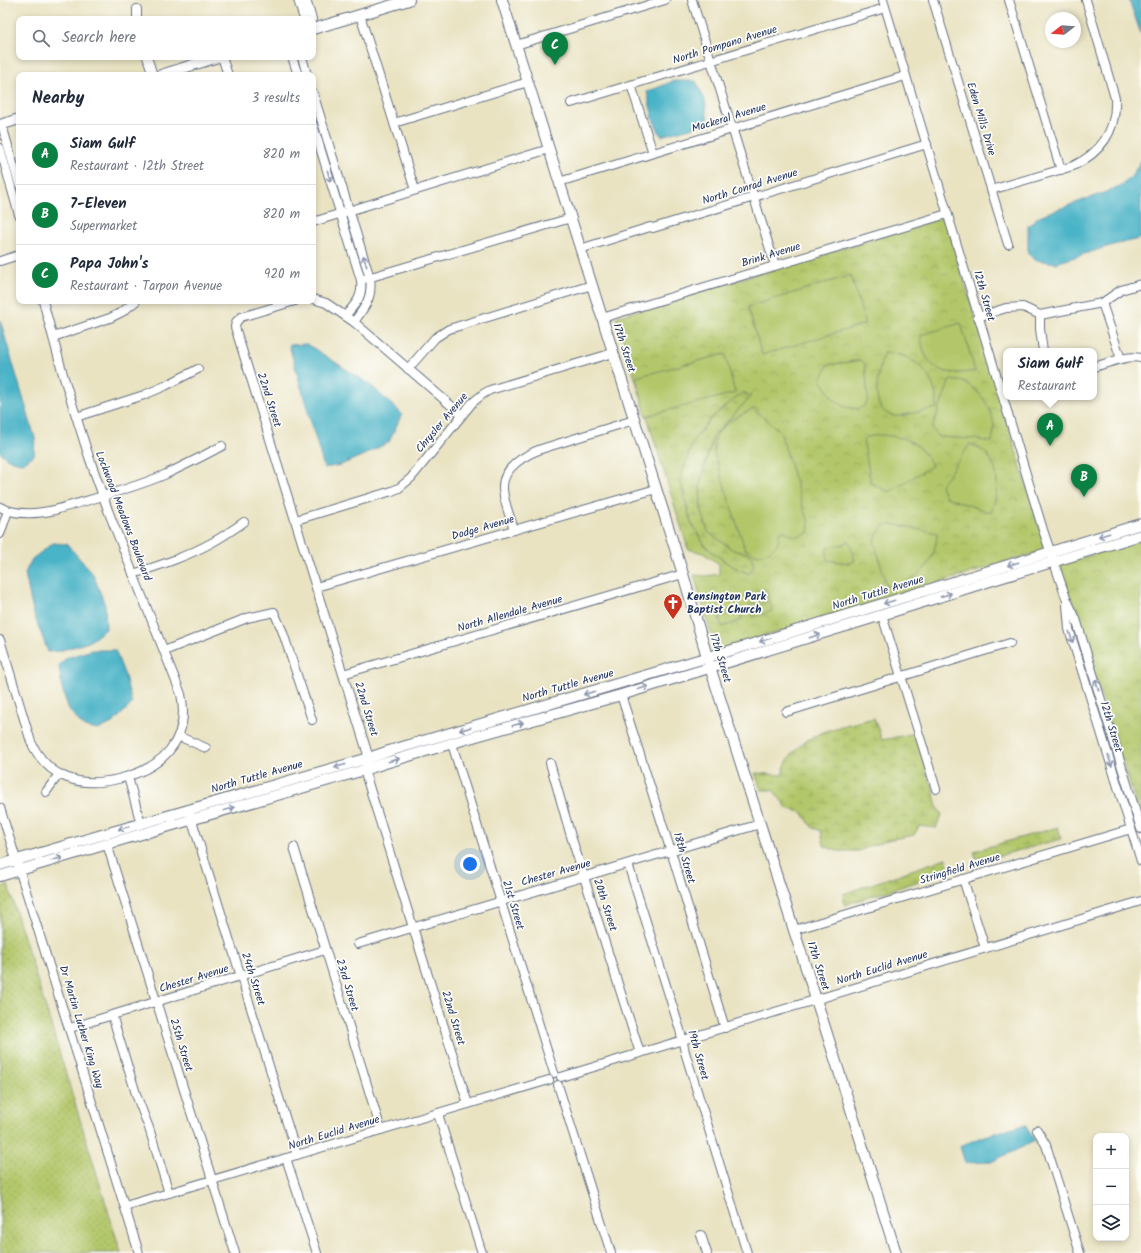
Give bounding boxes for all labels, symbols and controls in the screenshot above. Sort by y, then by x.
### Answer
north arrow [1045,12,1081,48]
search box [16,16,316,60]
street label: North Pompano Avenue [671,21,780,69]
text: Search here [62,26,136,50]
icon: search [30,27,52,49]
pin: C [542,32,568,65]
street label: Eden Mills Drive [961,80,1001,158]
text: Nearby [32,85,84,112]
text: 3 results [252,88,300,109]
street label: Mackeral Avenue [689,98,769,138]
text: Siam Gulf [70,132,135,156]
text: A [41,144,49,165]
text: 820 m [263,144,300,165]
text: Restaurant · 12th Street [70,156,204,177]
street label: North Conrad Avenue [700,164,800,210]
one-way arrow [326,169,333,182]
text: 7-Eleven [70,192,127,216]
text: B [41,204,49,225]
text: 820 m [263,204,300,225]
text: Supermarket [70,216,137,237]
street label: Brink Avenue [739,237,803,273]
text: Papa John's [70,252,149,276]
one-way arrow [361,254,368,267]
text: C [41,264,49,285]
text: 920 m [264,264,300,285]
street label: 12th Street [968,268,1000,324]
text: Restaurant · Tarpon Avenue [70,276,222,297]
street label: 17th Street [608,321,641,376]
popup [1003,348,1097,400]
text: Siam Gulf [1018,352,1082,376]
street label: 22nd Street [252,370,287,430]
text: Restaurant [1018,376,1076,397]
street label: Chrysler Avenue [411,389,473,457]
pin: A [1037,413,1063,446]
street label: Lockwood Meadows Boulevard [90,448,156,584]
pin: B [1071,464,1097,497]
street label: Dodge Avenue [449,510,517,546]
one-way arrow [1097,532,1110,539]
one-way arrow [1007,561,1020,568]
street label: North Tuttle Avenue [830,571,926,615]
place label: Kensington Park Baptist Church [687,588,766,619]
street label: North Allendale Avenue [455,590,565,638]
one-way arrow [940,590,952,598]
church icon: Kensington Park Baptist Church [662,592,684,620]
one-way arrow [883,599,896,606]
one-way arrow [1068,630,1075,643]
street label: 17th Street [704,631,736,686]
one-way arrow [808,632,821,639]
one-way arrow [758,637,771,644]
street label: North Tuttle Avenue [520,664,616,708]
street label: 22nd Street [349,679,383,739]
one-way arrow [1093,679,1100,692]
one-way arrow [637,684,650,691]
one-way arrow [583,690,596,697]
street label: 12th Street [1095,699,1127,755]
one-way arrow [512,720,525,727]
one-way arrow [458,726,471,733]
one-way arrow [1107,754,1114,767]
street label: North Tuttle Avenue [209,755,305,799]
one-way arrow [387,756,400,763]
one-way arrow [334,763,347,770]
one-way arrow [222,805,235,812]
one-way arrow [118,825,131,832]
street label: 18th Street [668,830,701,886]
street label: Stringfield Avenue [918,848,1002,890]
your location [460,854,480,874]
street label: Chester Avenue [519,854,593,892]
one-way arrow [50,855,63,862]
street label: 20th Street [588,876,622,934]
street label: 21st Street [497,878,529,933]
street label: 17th Street [802,939,835,994]
street label: North Euclid Avenue [834,946,930,990]
street label: 24th Street [236,950,270,1009]
street label: 23rd Street [330,956,364,1014]
street label: Chester Avenue [157,960,231,998]
street label: Dr Martin Luther King Way [54,963,109,1092]
street label: 22nd Street [436,988,470,1048]
street label: 25th Street [164,1016,198,1075]
street label: 19th Street [682,1028,714,1083]
street label: North Euclid Avenue [286,1111,382,1155]
map controls [1093,1133,1129,1241]
button: + [1093,1133,1129,1169]
button: − [1093,1169,1129,1205]
button: layers [1093,1205,1129,1241]

